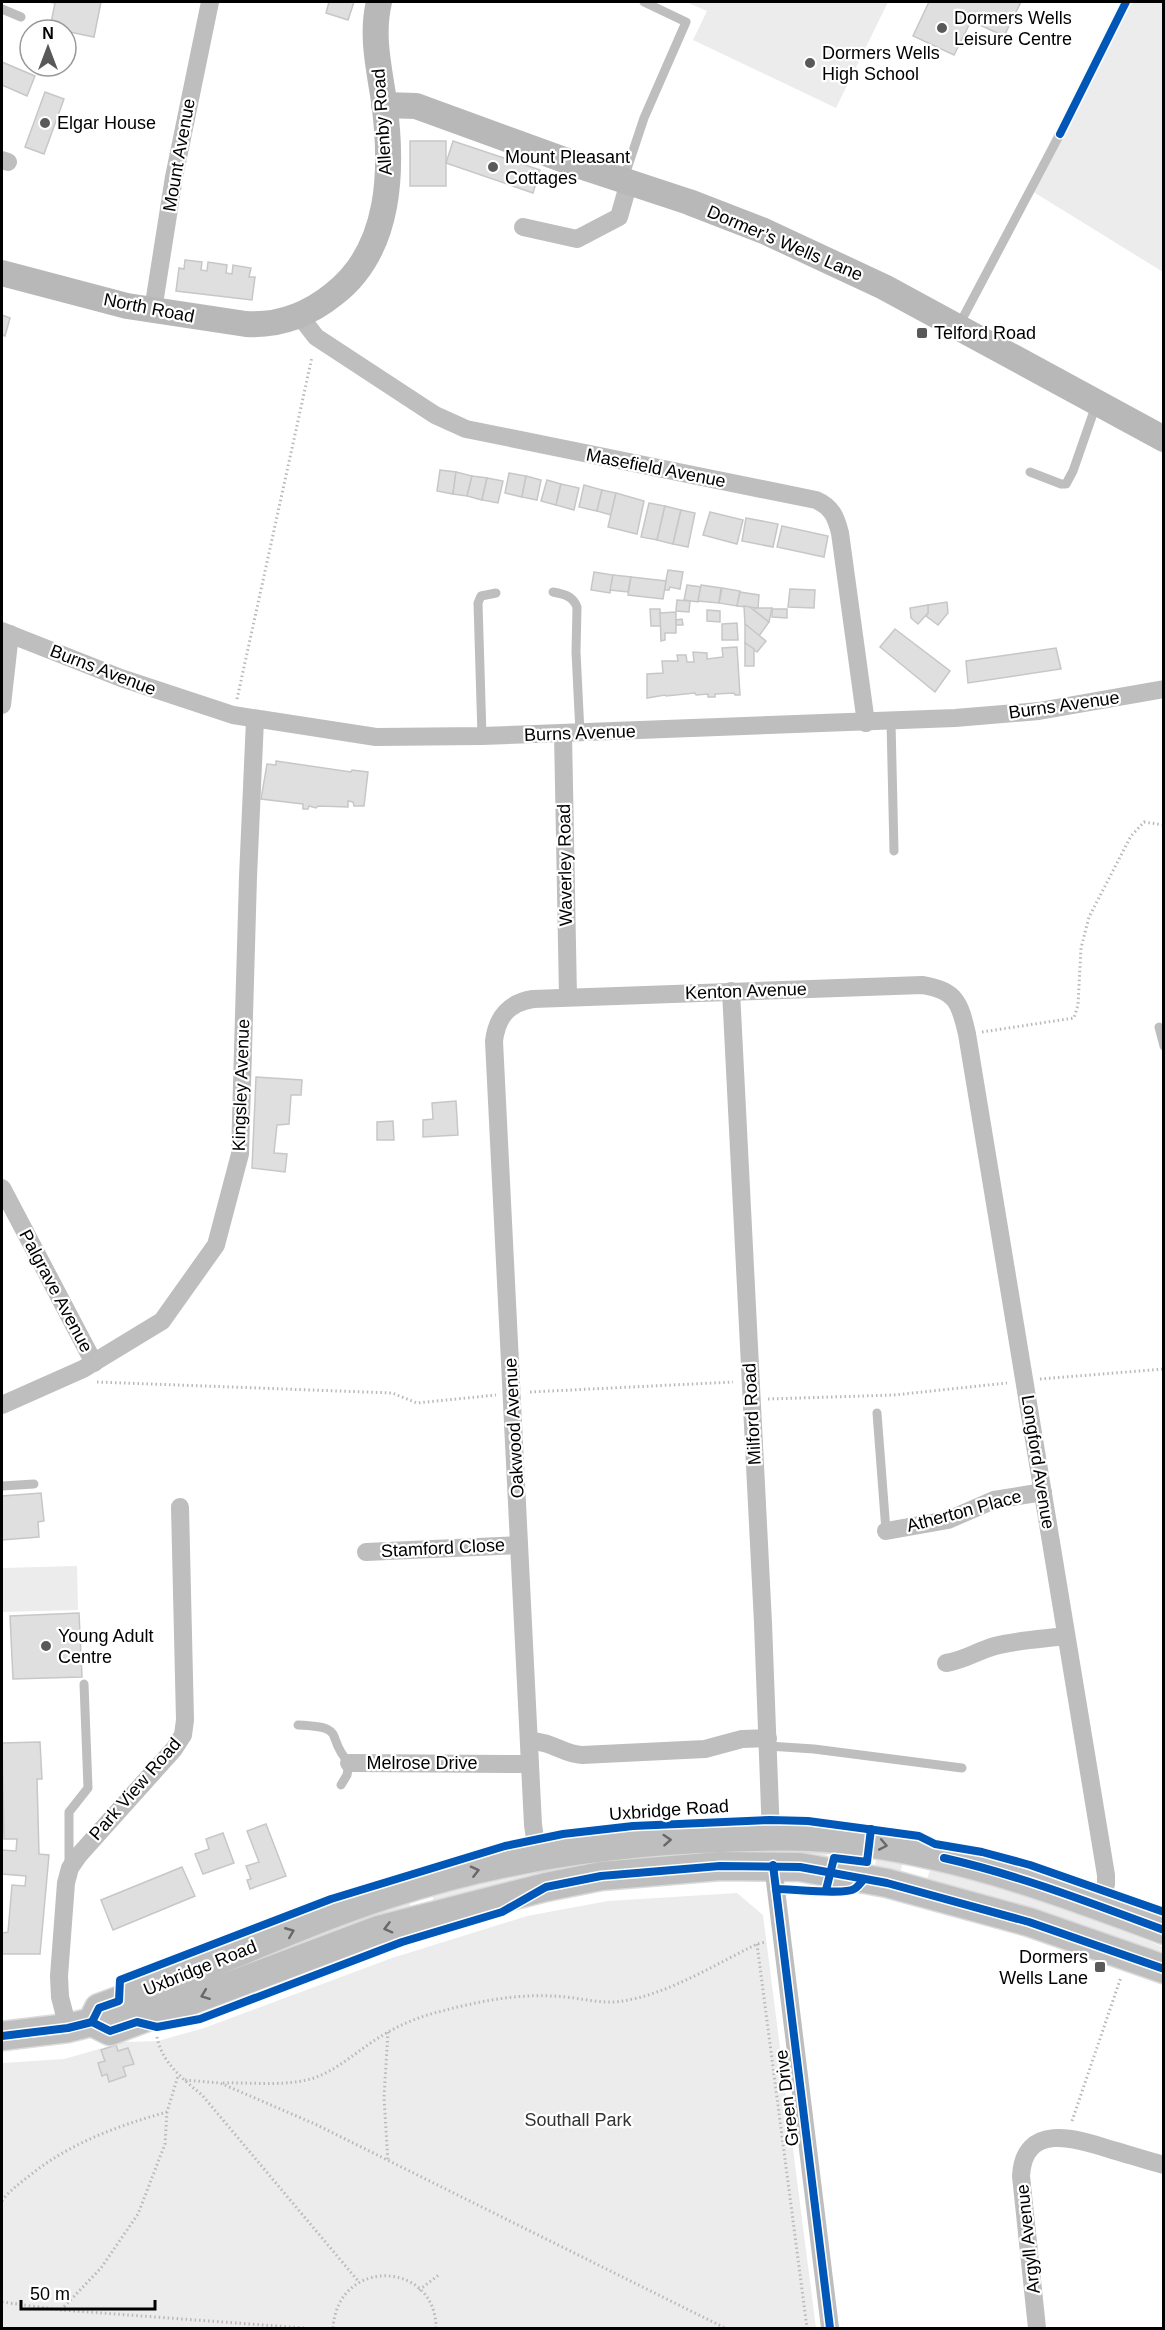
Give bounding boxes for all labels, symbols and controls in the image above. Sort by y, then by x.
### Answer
place label: Dormers Wells Leisure Centre [954,8,1072,49]
north arrow [18,18,78,78]
marker: Dormers Wells Leisure Centre [935,21,949,35]
text: N [42,25,54,42]
place label: Dormers Wells High School [822,43,940,84]
marker: Dormers Wells High School [803,56,817,70]
street label: Allenby Road [368,68,396,176]
street label: Mount Avenue [159,97,199,213]
place label: Elgar House [57,113,156,133]
marker: Elgar House [38,116,52,130]
place label: Mount Pleasant Cottages [505,147,630,188]
marker: Mount Pleasant Cottages [486,160,500,174]
street label: Dormer’s Wells Lane [704,201,866,285]
street label: North Road [102,289,196,327]
place label: Telford Road [934,323,1036,343]
marker: Telford Road [915,326,929,340]
street label: Masefield Avenue [585,445,727,491]
street label: Burns Avenue [47,641,159,699]
street label: Burns Avenue [1007,687,1121,723]
street label: Burns Avenue [524,721,636,745]
street label: Waverley Road [554,804,576,926]
street label: Kenton Avenue [685,979,807,1003]
street label: Kingsley Avenue [229,1018,253,1152]
street label: Palgrave Avenue [15,1226,97,1356]
street label: Oakwood Avenue [500,1357,528,1499]
street label: Milford Road [739,1363,765,1465]
street label: Longford Avenue [1018,1393,1058,1531]
street label: Atherton Place [904,1486,1024,1536]
street label: Stamford Close [381,1535,505,1561]
place label: Young Adult Centre [58,1626,153,1667]
marker: Young Adult Centre [39,1639,53,1653]
street label: Park View Road [85,1734,185,1844]
street label: Melrose Drive [366,1753,478,1773]
street label: Uxbridge Road [608,1796,730,1824]
one-way arrow [663,1834,672,1847]
one-way arrow [877,1838,887,1851]
one-way arrow [470,1865,480,1878]
one-way arrow [383,1920,393,1933]
one-way arrow [284,1927,295,1939]
street label: Uxbridge Road [141,1936,259,2000]
place label: Dormers Wells Lane [999,1947,1088,1988]
marker: Dormers Wells Lane [1093,1960,1107,1974]
one-way arrow [200,1988,211,2000]
street label: Green Drive [771,2049,803,2147]
park label: Southall Park [524,2110,633,2130]
street label: Argyll Avenue [1012,2183,1044,2295]
scale bar [21,2273,154,2311]
text: 50 m [30,2284,70,2304]

